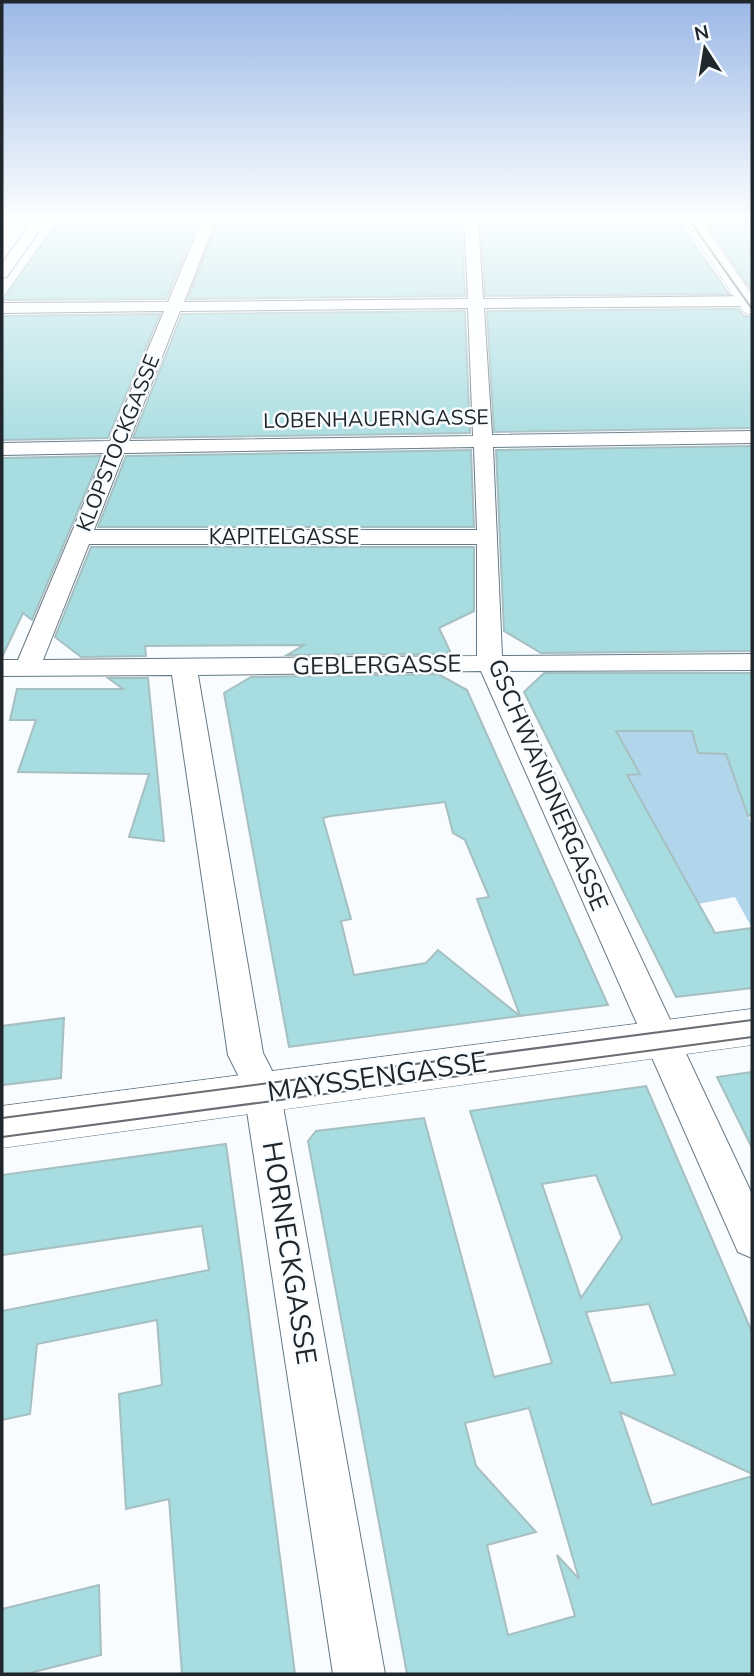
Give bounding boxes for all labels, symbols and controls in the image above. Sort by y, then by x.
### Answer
north arrow [670,14,740,84]
text: N [692,19,711,48]
street label: KLOPSTOCKGASSE [70,350,166,536]
street label: LOBENHAUERNGASSE [263,403,489,435]
street label: KAPITELGASSE [209,523,359,551]
street label: GEBLERGASSE [292,648,462,682]
street label: GSCHWANDNERGASSE [480,654,616,916]
street label: MAYSSENGASSE [265,1043,489,1111]
street label: HORNECKGASSE [253,1139,325,1367]

